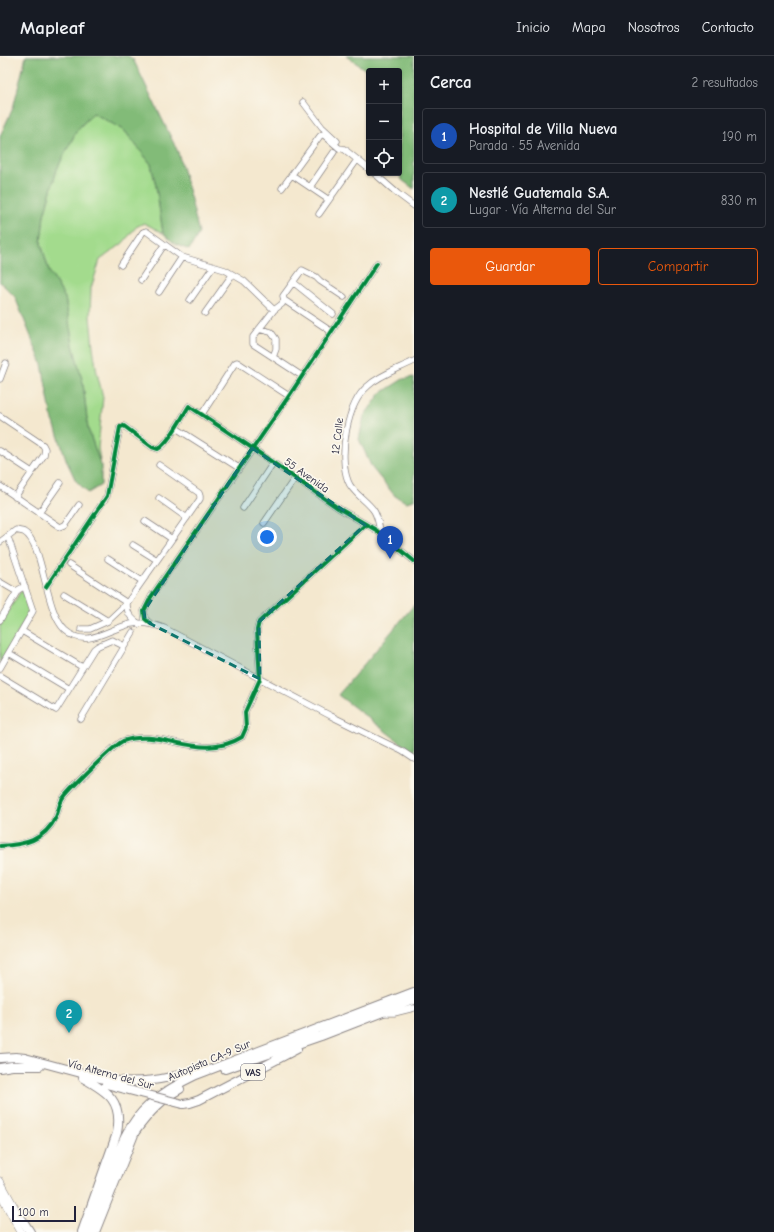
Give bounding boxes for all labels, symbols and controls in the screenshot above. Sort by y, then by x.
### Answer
text: Mapleaf [20,17,84,39]
text: Inicio [516,19,550,36]
text: Mapa [572,19,606,36]
text: Nosotros [628,19,680,36]
text: Contacto [702,19,754,36]
map controls [366,68,402,176]
button: + [366,68,402,104]
text: Cerca [430,73,472,92]
text: 2 resultados [691,75,758,90]
button: − [366,104,402,140]
text: Hospital de Villa Nueva [469,120,617,138]
text: 1 [441,129,447,144]
text: 190 m [722,129,757,144]
text: Parada · 55 Avenida [469,138,580,153]
button: locate [366,140,402,176]
text: Nestlé Guatemala S.A. [469,184,610,202]
text: 2 [441,193,447,208]
text: 830 m [721,193,757,208]
text: Lugar · Vía Alterna del Sur [469,202,616,217]
button: Guardar [430,248,590,285]
button: Compartir [598,248,758,285]
street label: 12 Calle [329,417,346,455]
street label: 55 Avenida [282,455,332,496]
pin: 1 [377,526,403,559]
your location [257,527,277,547]
pin: 2 [56,1000,82,1033]
street label: Autopista CA-9 Sur [166,1037,253,1084]
street label: Vía Alterna del Sur [67,1057,156,1092]
road number: VAS [241,1064,265,1080]
scale bar [12,1204,76,1223]
text: 100 m [18,1206,49,1219]

